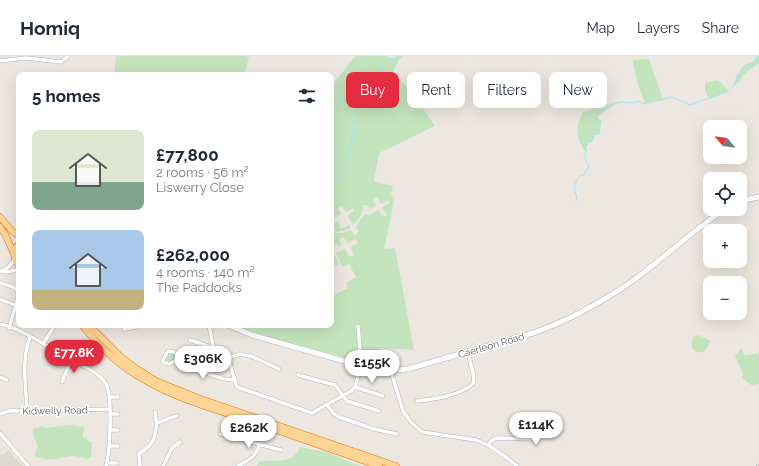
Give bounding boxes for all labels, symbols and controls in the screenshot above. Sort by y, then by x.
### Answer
text: Homiq [20,17,80,39]
text: Map [587,20,615,36]
text: Layers [637,20,680,36]
text: Share [702,20,739,36]
chip: Buy [346,72,399,108]
chip: Rent [407,72,465,108]
chip: Filters [473,72,541,108]
chip: New [549,72,607,108]
icon: filters [296,85,318,107]
text: 5 homes [32,86,100,106]
north arrow [703,120,747,164]
map controls [703,120,747,320]
text: £77,800 [156,145,219,165]
icon: home [64,146,112,194]
text: 2 rooms · 56 m² [156,165,248,180]
button: locate [703,172,747,216]
text: Liswerry Close [156,180,244,195]
button: + [703,224,747,268]
text: £262,000 [156,245,230,265]
icon: home [64,246,112,294]
text: 4 rooms · 140 m² [156,265,254,280]
button: − [703,276,747,320]
text: The Paddocks [156,280,242,295]
street label: Caerleon Road [457,331,526,360]
pin: £77.8K [41,340,107,374]
text: £77.8K [54,345,94,360]
pin: £306K [175,346,231,380]
pin: £155K [344,350,400,384]
text: £306K [184,351,222,366]
text: £155K [354,355,390,370]
street label: Kidwelly Road [22,404,88,417]
pin: £114K [508,412,564,446]
pin: £262K [221,415,277,449]
text: £114K [518,417,554,432]
text: £262K [230,420,268,435]

